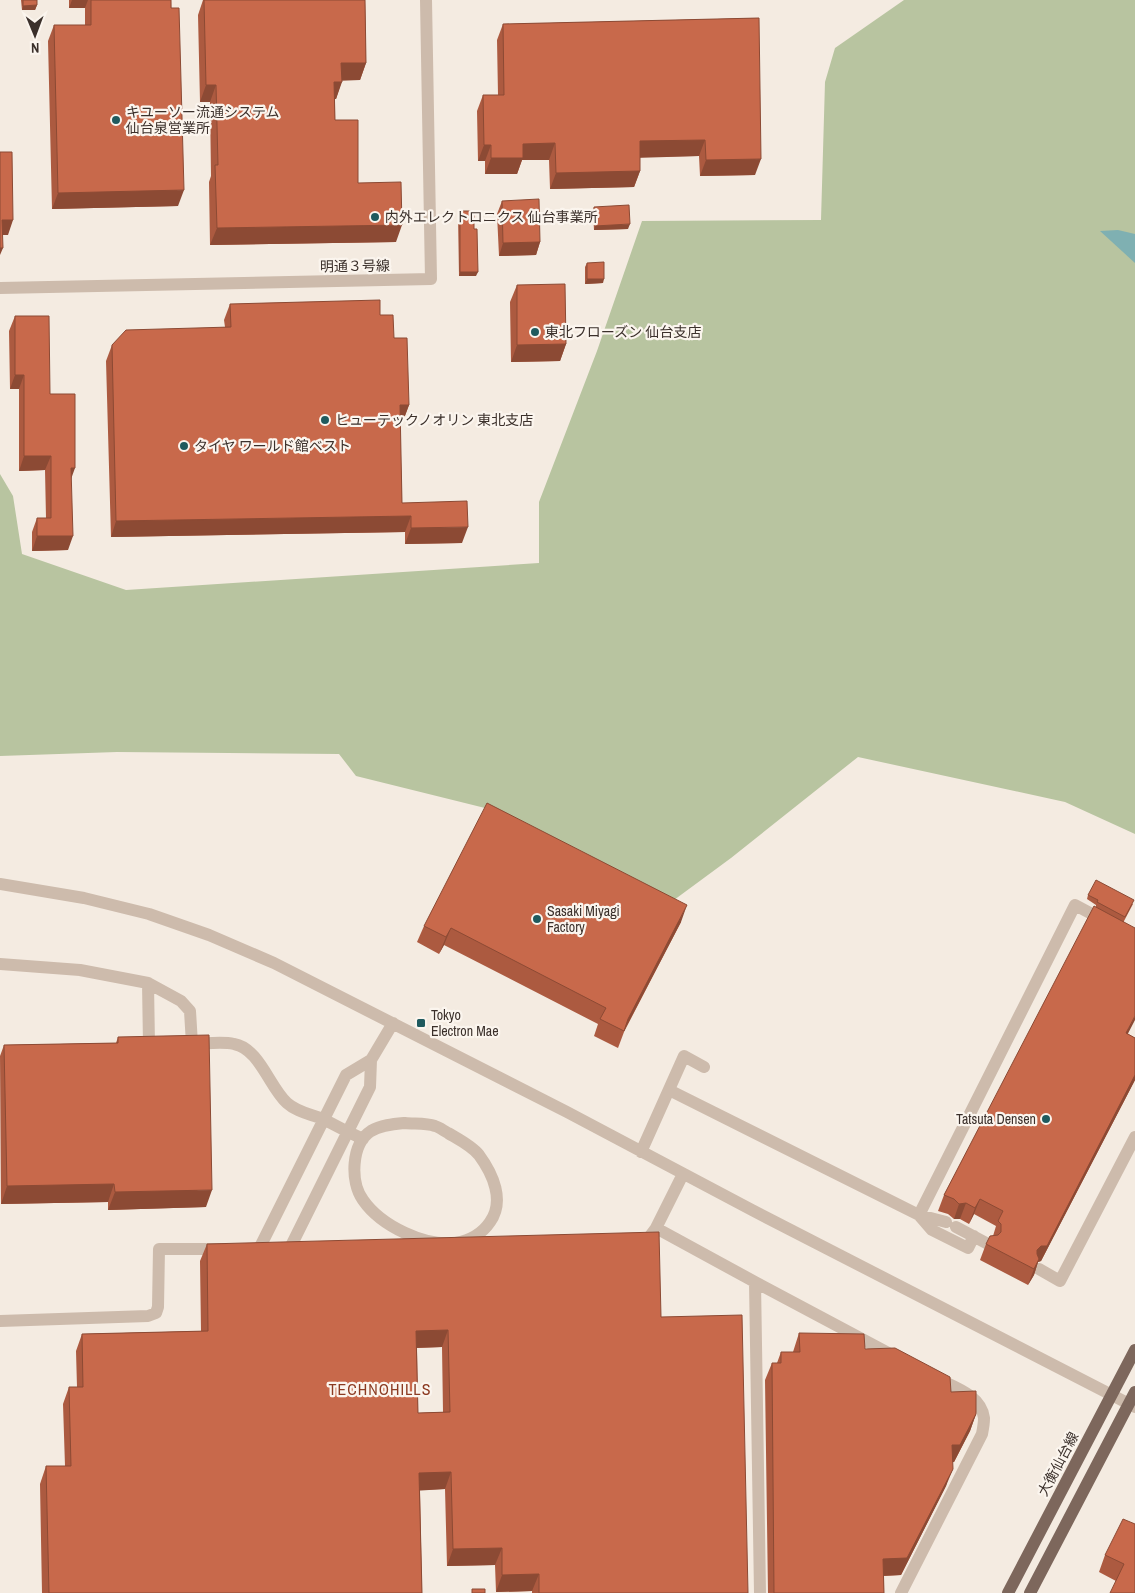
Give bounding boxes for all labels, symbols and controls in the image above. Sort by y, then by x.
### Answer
north arrow [10,10,60,60]
text: N [31,39,40,57]
place label: キユーソー流通システム 仙台泉営業所 [126,103,280,137]
marker: キユーソー流通システム 仙台泉営業所 [110,114,122,126]
place label: 内外エレクトロニクス 仙台事業所 [385,208,598,226]
marker: 内外エレクトロニクス 仙台事業所 [369,211,381,223]
street label: 明通３号線 [320,256,390,276]
place label: 東北フローズン 仙台支店 [545,323,702,341]
marker: 東北フローズン 仙台支店 [529,326,541,338]
place label: ヒューテックノオリン 東北支店 [335,411,533,429]
marker: ヒューテックノオリン 東北支店 [319,414,331,426]
place label: タイヤ ワールド館ベスト [194,437,351,455]
marker: タイヤ ワールド館ベスト [178,440,190,452]
place label: Sasaki Miyagi Factory [547,902,620,936]
marker: Sasaki Miyagi Factory [531,913,543,925]
place label: Tokyo Electron Mae [431,1006,499,1040]
marker: Tokyo Electron Mae [415,1017,427,1029]
place label: Tatsuta Densen [956,1110,1036,1128]
marker: Tatsuta Densen [1040,1113,1052,1125]
district label: TECHNOHILLS [329,1378,431,1400]
street label: 大衡仙台線 [1034,1429,1082,1499]

